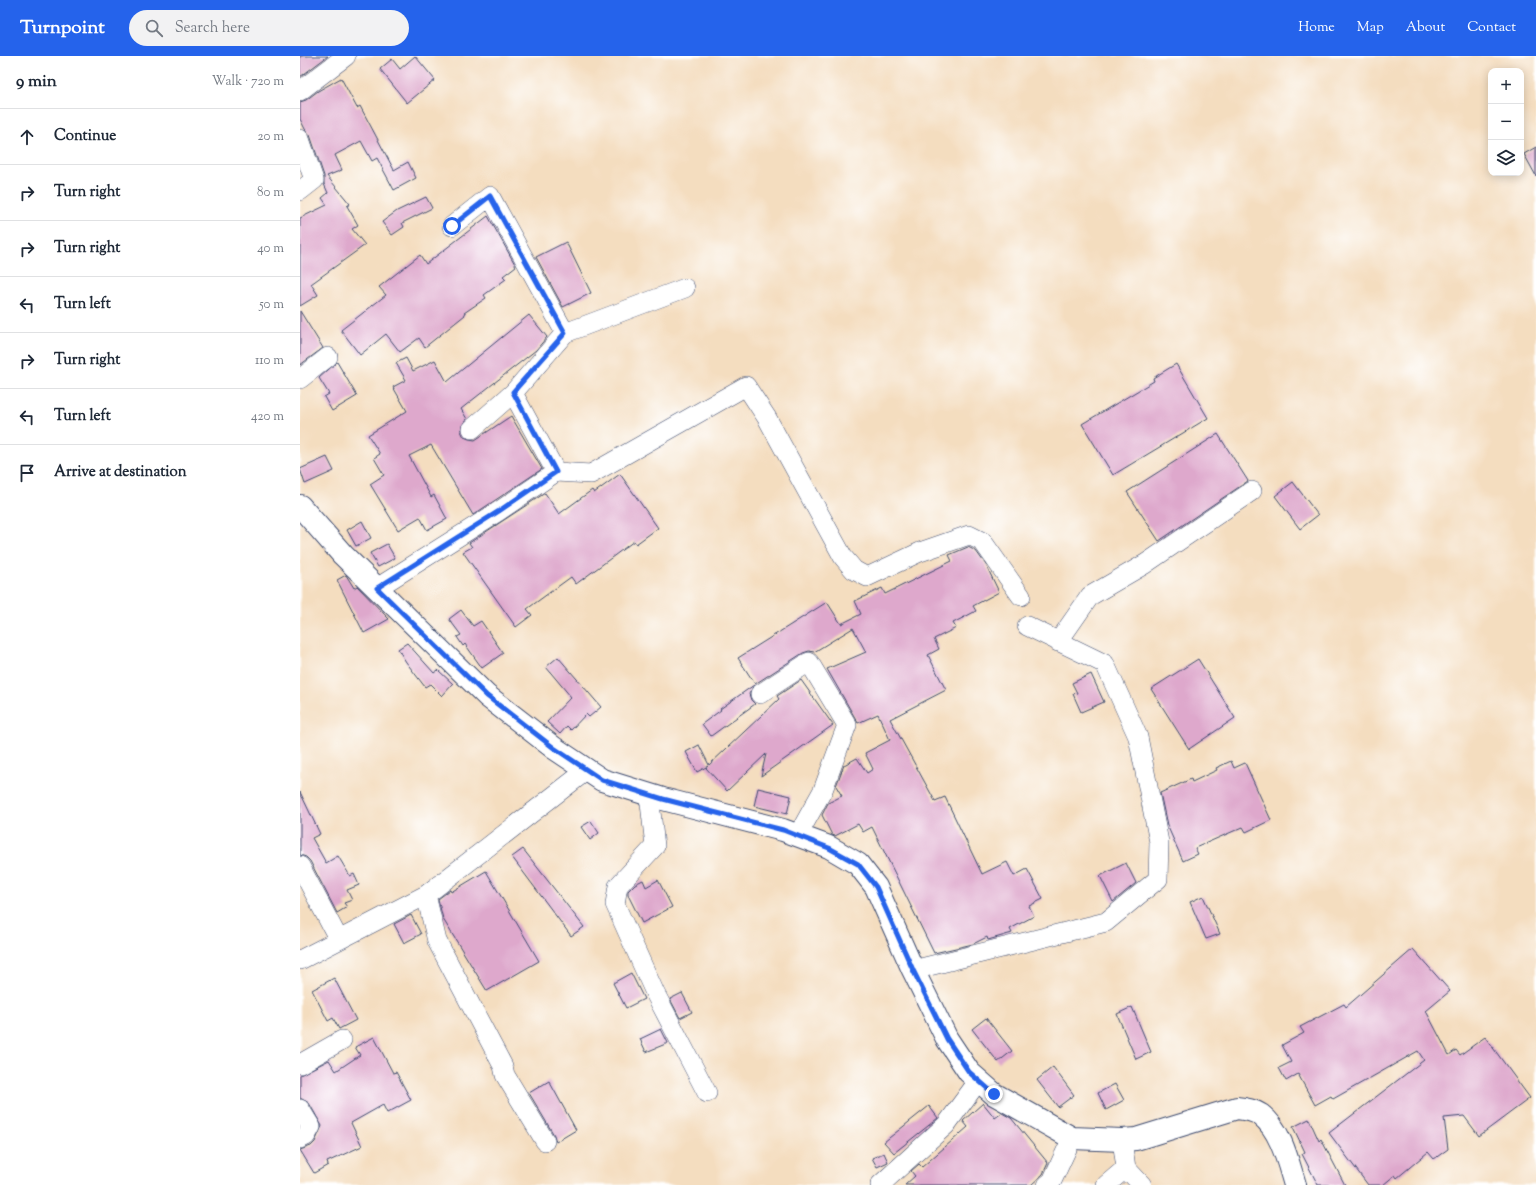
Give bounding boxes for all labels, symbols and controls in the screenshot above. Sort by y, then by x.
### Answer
search box [129,10,409,46]
text: Turnpoint [20,15,105,42]
icon: search [143,17,165,39]
text: Search here [175,18,250,39]
text: Home [1298,18,1335,38]
text: Map [1357,18,1384,38]
text: About [1406,18,1445,38]
text: Contact [1467,18,1516,38]
map controls [1488,68,1524,176]
button: + [1488,68,1524,104]
text: 9 min [16,70,57,94]
text: Walk · 720 m [212,73,284,91]
button: − [1488,104,1524,140]
icon: ahead [16,126,38,148]
text: Continue [54,126,116,147]
text: 20 m [258,128,284,146]
button: layers [1488,140,1524,176]
icon: right [16,182,38,204]
text: Turn right [54,182,120,203]
text: 80 m [257,184,284,202]
route start [443,217,461,235]
icon: right [16,238,38,260]
text: Turn right [54,238,120,259]
text: 40 m [257,240,284,258]
icon: left [16,294,38,316]
text: Turn left [54,294,111,315]
text: 50 m [259,296,284,314]
icon: right [16,350,38,372]
text: Turn right [54,350,120,371]
text: 110 m [255,352,284,370]
icon: left [16,406,38,428]
text: Turn left [54,406,111,427]
text: 420 m [251,408,284,426]
icon: arrive [16,462,38,484]
text: Arrive at destination [54,462,187,483]
route end [985,1085,1003,1103]

